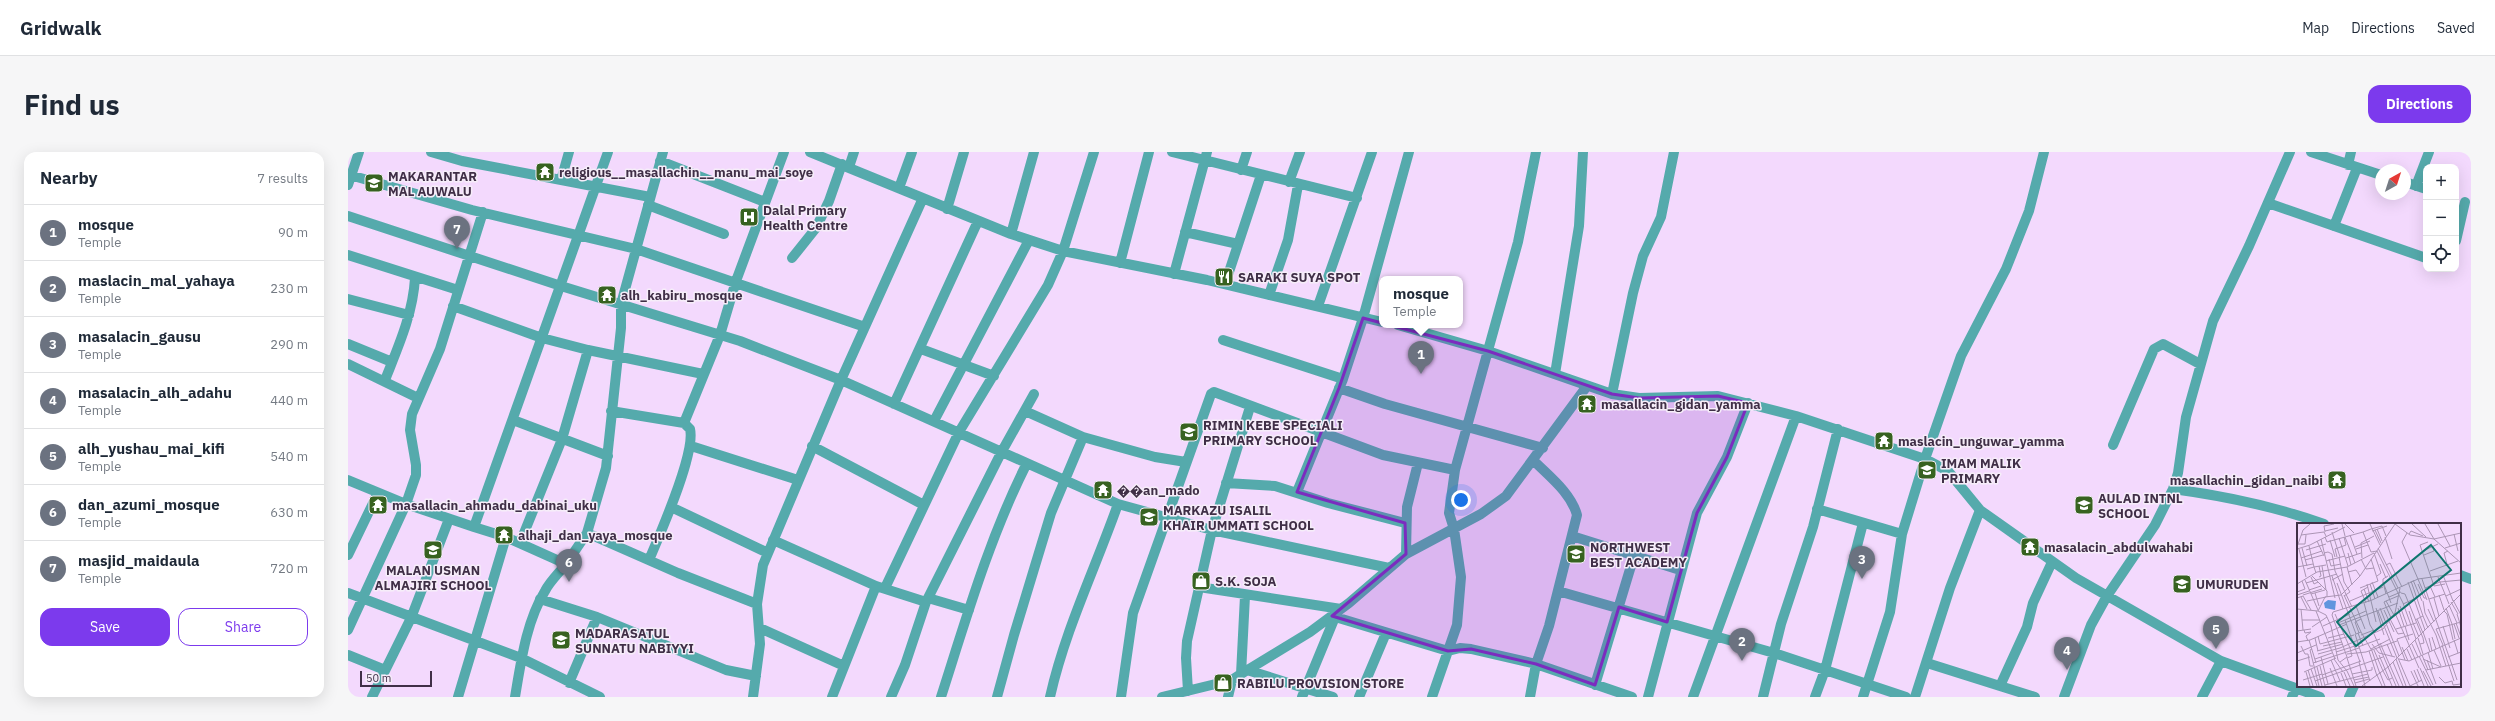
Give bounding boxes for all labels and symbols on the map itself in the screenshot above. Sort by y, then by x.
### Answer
temple icon: religious__masallachin__manu_mai_soye [534,161,556,183]
place label: religious__masallachin__manu_mai_soye [559,164,813,181]
north arrow [2375,164,2411,200]
place label: MAKARANTAR MAL AUWALU [388,168,477,200]
school or university icon: MAKARANTAR MAL AUWALU [363,172,385,194]
place label: Dalal Primary Health Centre [763,202,848,234]
hospital icon: Dalal Primary Health Centre [738,206,760,228]
pin: 7 [444,216,470,249]
restaurant icon: SARAKI SUYA SPOT [1213,266,1235,288]
place label: SARAKI SUYA SPOT [1238,269,1361,286]
temple icon: alh_kabiru_mosque [596,284,618,306]
place label: alh_kabiru_mosque [621,287,743,304]
pin: 1 [1408,341,1434,374]
temple icon: masallacin_gidan_yamma [1576,393,1598,415]
place label: masallacin_gidan_yamma [1601,396,1761,413]
place label: RIMIN KEBE SPECIALI PRIMARY SCHOOL [1203,417,1343,449]
school or university icon: RIMIN KEBE SPECIALI PRIMARY SCHOOL [1178,421,1200,443]
temple icon: maslacin_unguwar_yamma [1873,430,1895,452]
place label: maslacin_unguwar_yamma [1898,433,2064,450]
place label: IMAM MALIK PRIMARY [1941,455,2021,487]
school or university icon: IMAM MALIK PRIMARY [1916,459,1938,481]
temple icon: masallachin_gidan_naibi [2326,469,2348,491]
place label: masallachin_gidan_naibi [2170,472,2323,489]
temple icon: ��an_mado [1092,479,1114,501]
place label: ��an_mado [1117,482,1200,499]
your location [1451,490,1471,510]
place label: AULAD INTNL SCHOOL [2098,490,2183,522]
temple icon: masallacin_ahmadu_dabinai_uku [367,494,389,516]
school or university icon: AULAD INTNL SCHOOL [2073,494,2095,516]
place label: masallacin_ahmadu_dabinai_uku [392,497,597,514]
place label: MARKAZU ISALIL KHAIR UMMATI SCHOOL [1163,502,1314,534]
school or university icon: MARKAZU ISALIL KHAIR UMMATI SCHOOL [1138,506,1160,528]
inset map [2297,523,2461,687]
temple icon: alhaji_dan_yaya_mosque [493,524,515,546]
place label: alhaji_dan_yaya_mosque [518,527,673,544]
temple icon: masalacin_abdulwahabi [2019,536,2041,558]
school or university icon: MALAN USMAN ALMAJIRI SCHOOL [422,539,444,561]
place label: NORTHWEST BEST ACADEMY [1590,539,1687,571]
place label: masalacin_abdulwahabi [2044,539,2193,556]
school or university icon: NORTHWEST BEST ACADEMY [1565,543,1587,565]
pin: 3 [1849,546,1875,579]
pin: 6 [556,549,582,582]
place label: MALAN USMAN ALMAJIRI SCHOOL [375,562,492,594]
shop icon: S.K. SOJA [1190,570,1212,592]
place label: S.K. SOJA [1215,573,1276,590]
school or university icon: UMURUDEN [2171,573,2193,595]
place label: UMURUDEN [2196,576,2269,593]
pin: 5 [2203,616,2229,649]
place label: MADARASATUL SUNNATU NABIYYI [575,625,694,657]
pin: 2 [1729,628,1755,661]
school or university icon: MADARASATUL SUNNATU NABIYYI [550,629,572,651]
pin: 4 [2054,637,2080,670]
scale bar [360,669,432,688]
shop icon: RABILU PROVISION STORE [1212,672,1234,694]
place label: RABILU PROVISION STORE [1237,675,1404,692]

